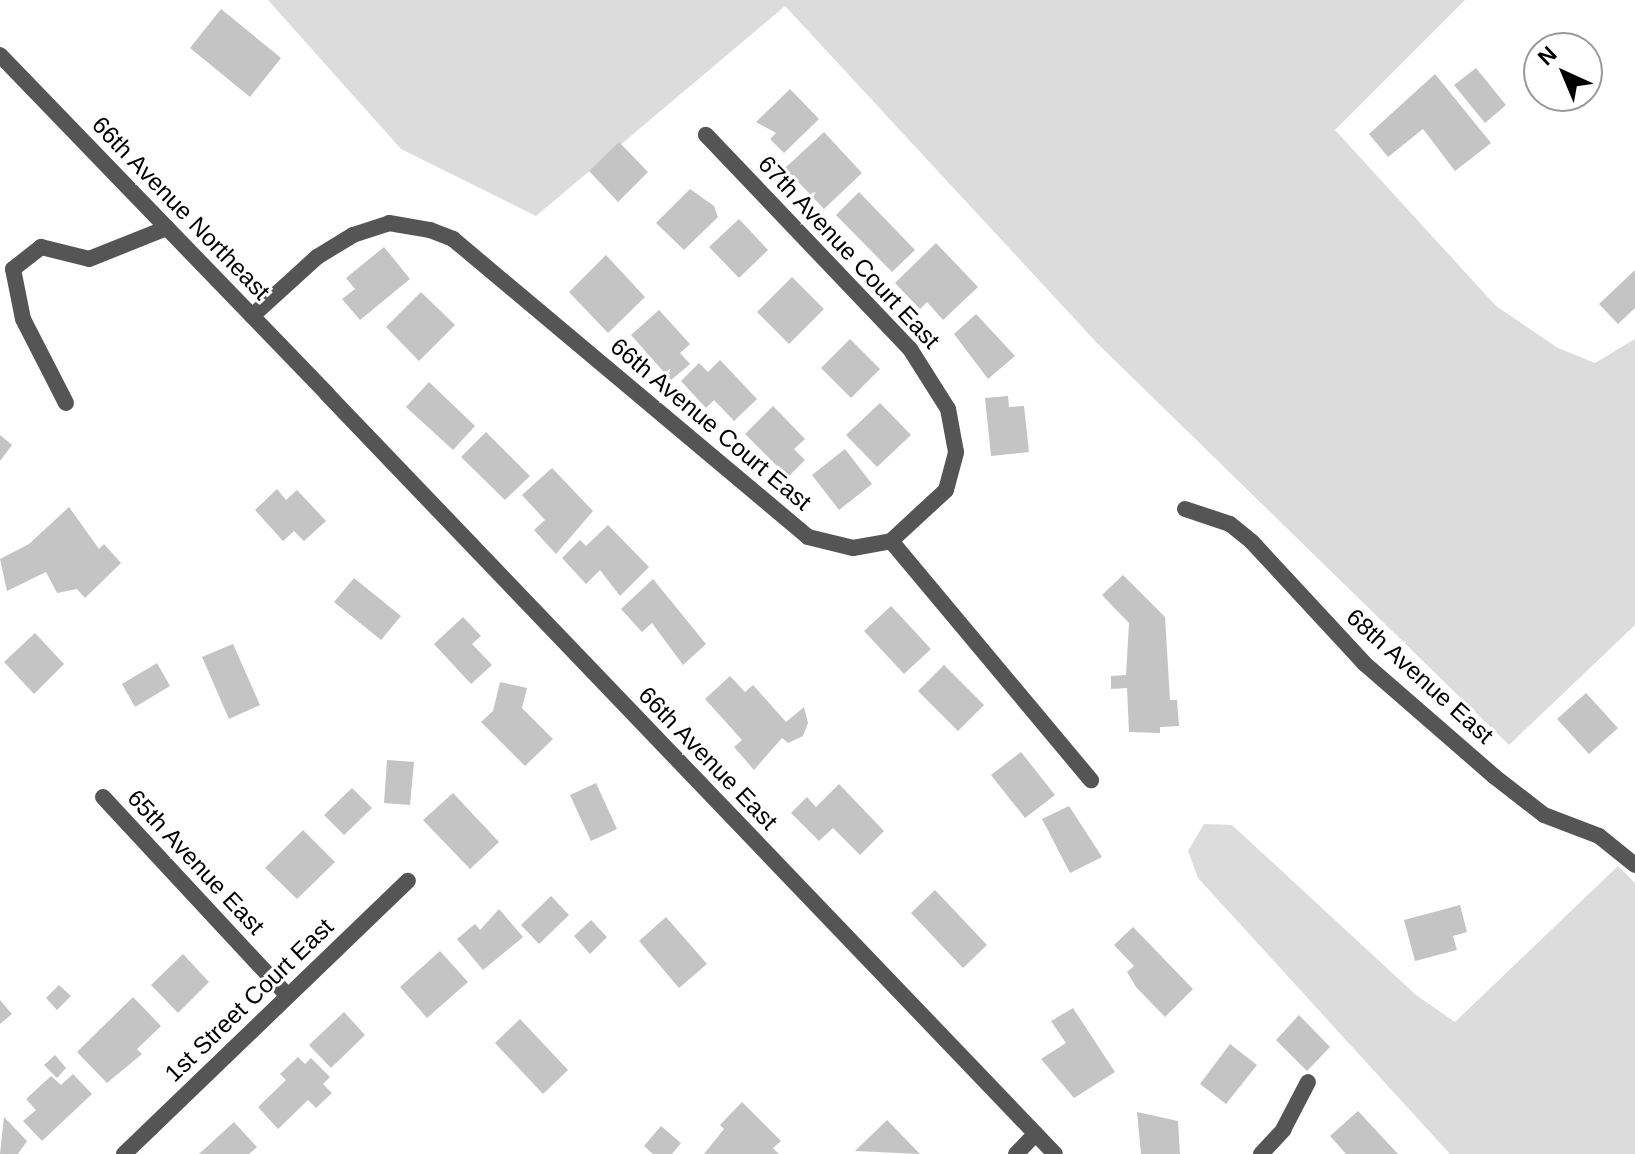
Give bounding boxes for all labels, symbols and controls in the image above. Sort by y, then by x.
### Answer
north arrow [1523,32,1603,112]
text: N [1533,41,1562,70]
street label: 66th Avenue Northeast [86,110,276,306]
street label: 67th Avenue Court East [752,149,946,355]
street label: 66th Avenue Court East [604,331,818,517]
street label: 68th Avenue East [1340,602,1500,750]
street label: 66th Avenue East [632,680,784,836]
street label: 65th Avenue East [121,783,271,941]
street label: 1st Street Court East [159,912,339,1088]

